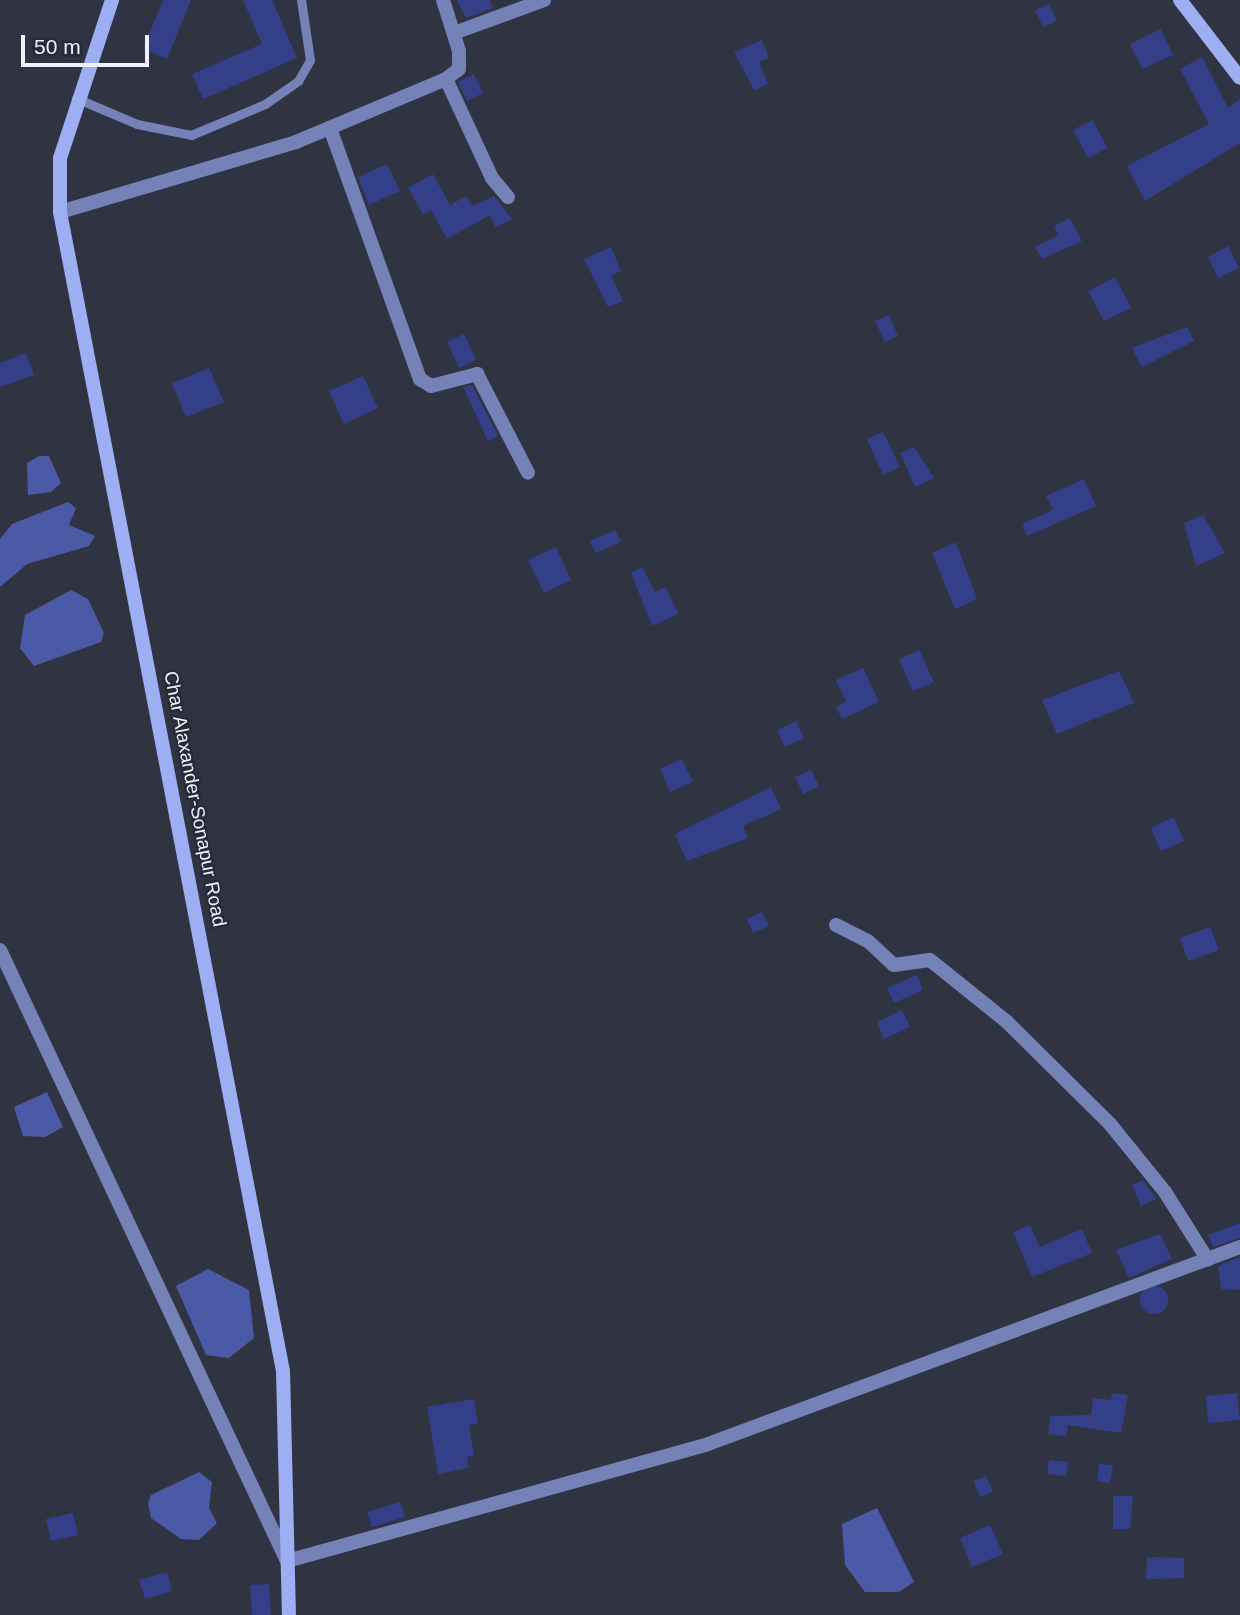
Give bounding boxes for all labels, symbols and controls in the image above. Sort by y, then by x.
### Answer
scale bar [24,21,152,65]
text: 50 m [34,35,81,58]
street label: Char Alaxander-Sonapur Road [159,669,231,929]

